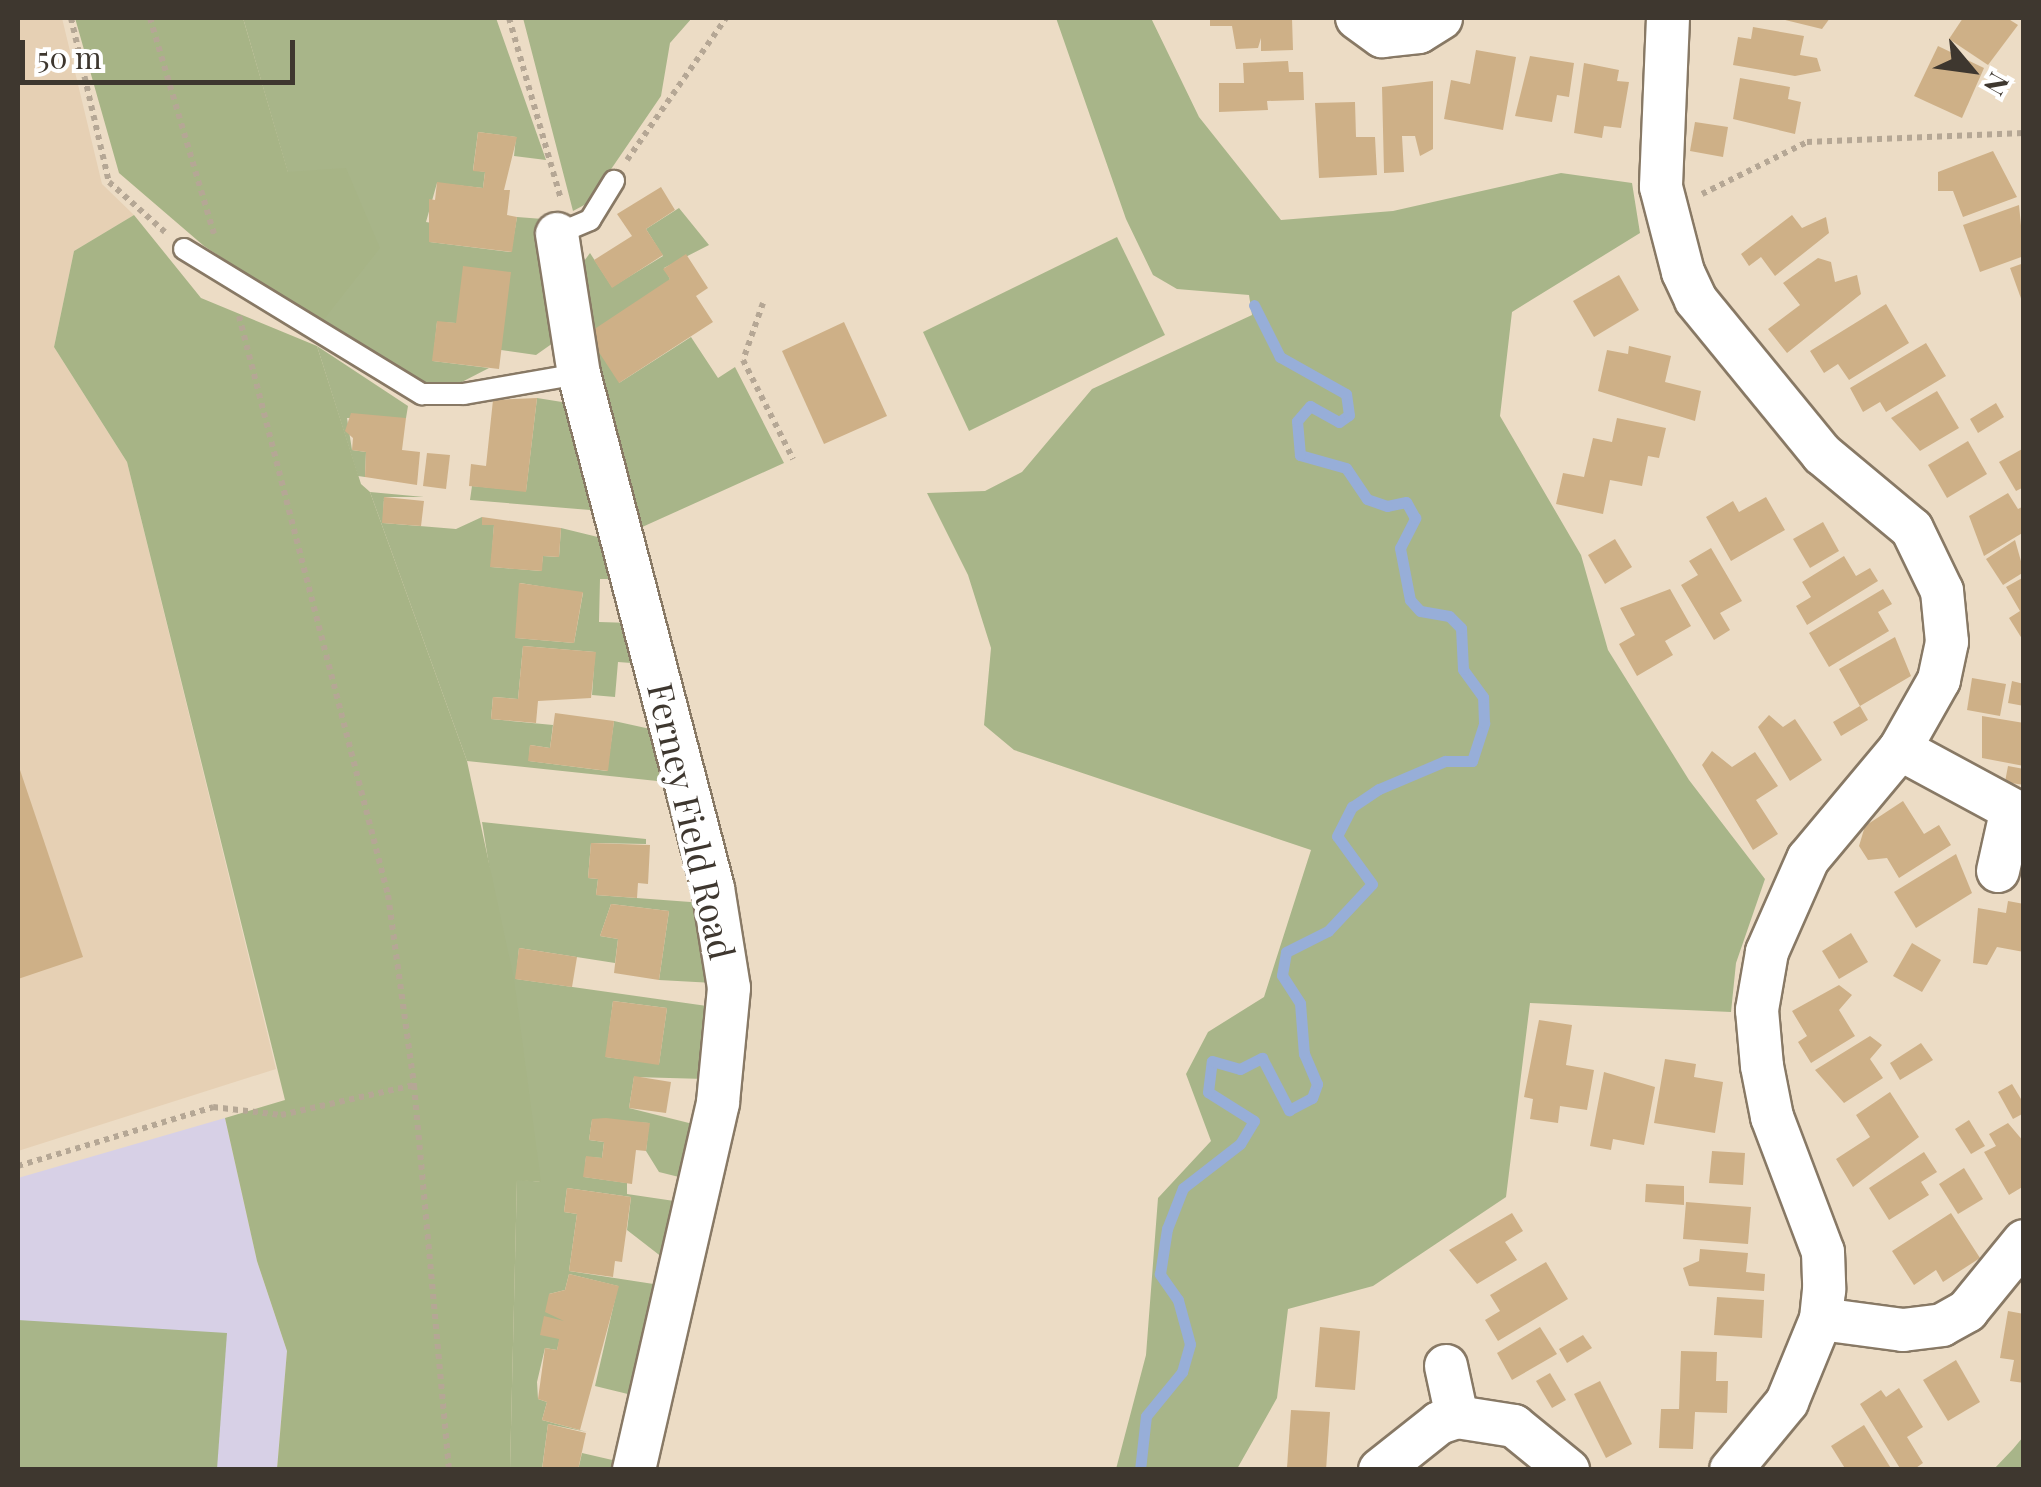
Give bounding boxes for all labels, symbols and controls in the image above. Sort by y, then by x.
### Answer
scale bar [25,20,300,82]
north arrow [1921,20,2021,120]
text: 50 m [37,37,102,77]
text: N [1977,67,2019,103]
street label: Ferney Field Road [640,678,744,964]

